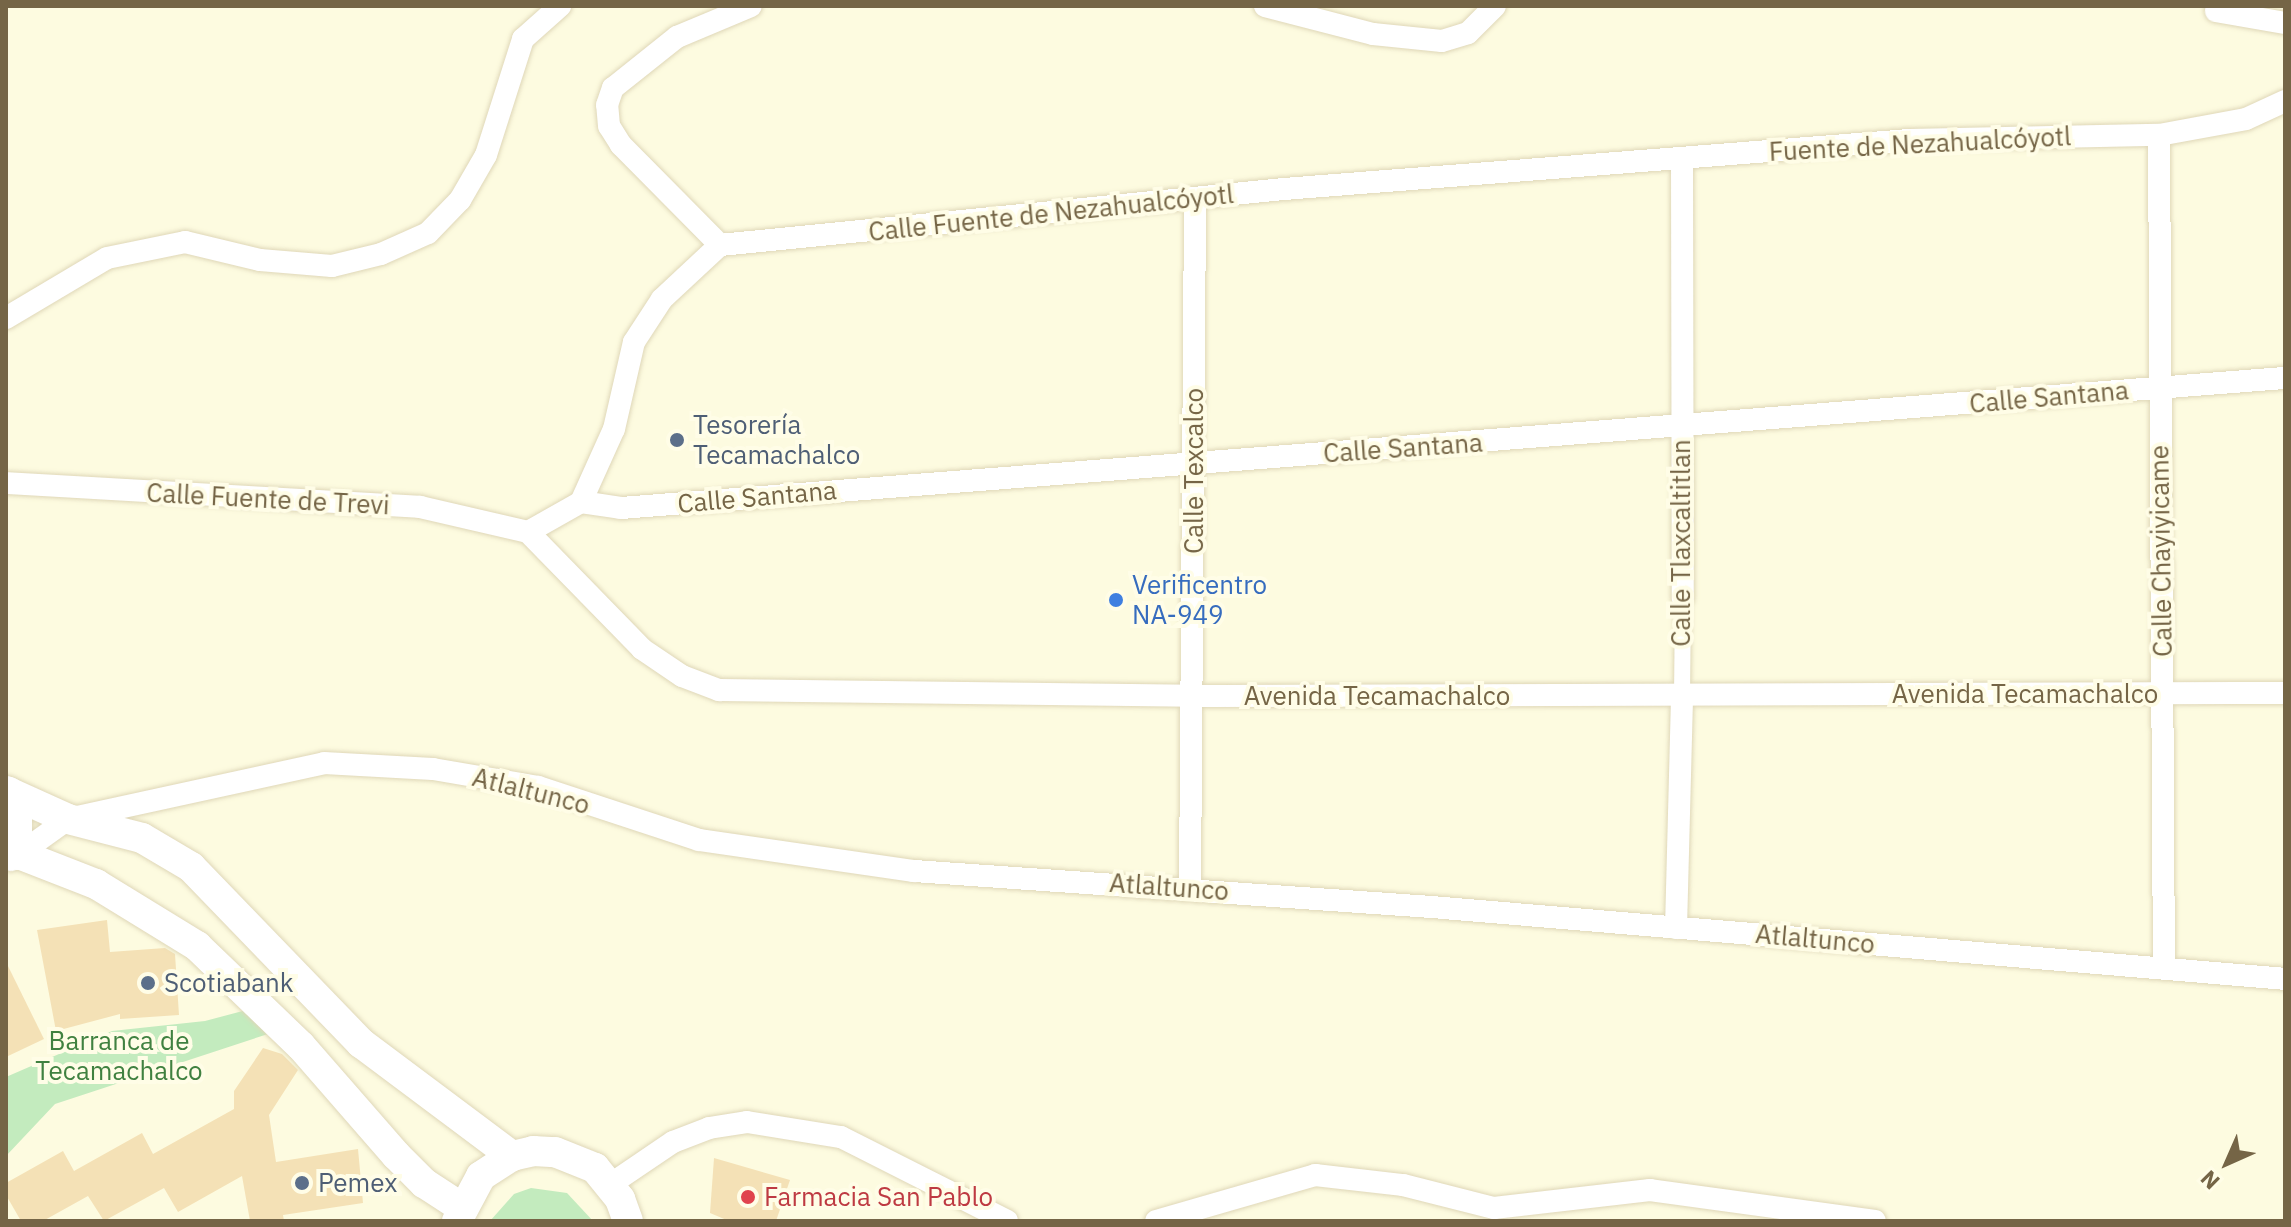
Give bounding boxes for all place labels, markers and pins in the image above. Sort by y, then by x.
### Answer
place label: Tesorería Tecamachalco [693,409,860,470]
marker: Tesorería Tecamachalco [668,431,686,449]
place label: Verificentro NA-949 [1132,569,1267,630]
marker: Verificentro NA-949 [1107,591,1125,609]
place label: Scotiabank [164,967,294,999]
marker: Scotiabank [139,974,157,992]
place label: Pemex [318,1167,397,1199]
marker: Pemex [293,1174,311,1192]
place label: Farmacia San Pablo [764,1181,993,1213]
marker: Farmacia San Pablo [739,1188,757,1206]

